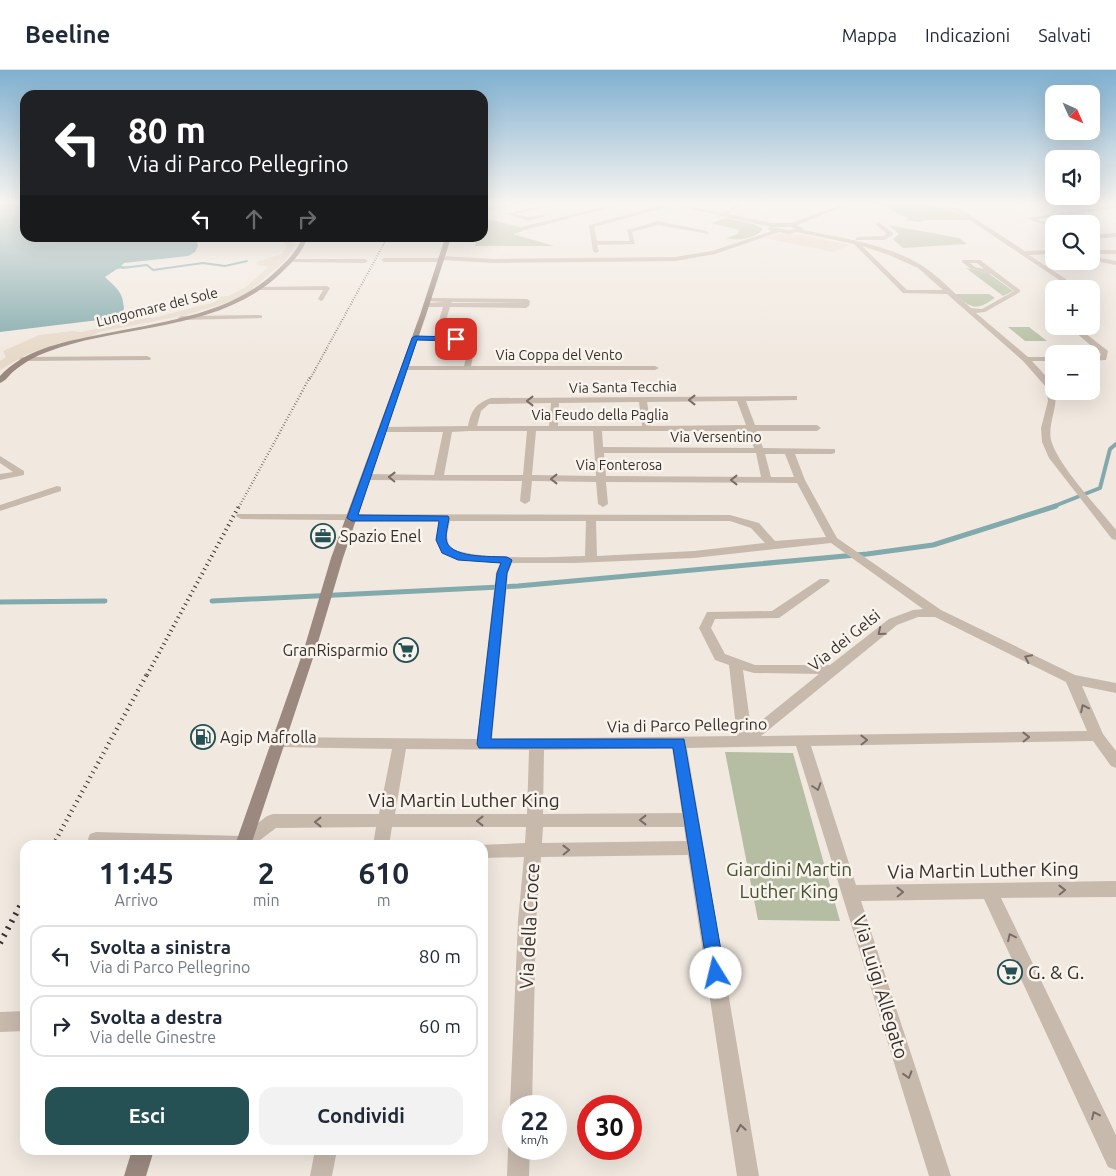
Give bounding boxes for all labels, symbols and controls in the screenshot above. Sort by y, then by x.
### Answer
text: Beeline [25,21,110,48]
text: Mappa [842,25,897,45]
text: Indicazioni [925,25,1010,45]
text: Salvati [1038,25,1091,45]
north arrow [1045,85,1100,140]
map controls [1045,85,1100,400]
icon: left [45,110,110,175]
text: 80 m [128,110,206,150]
button: sound [1045,150,1100,205]
text: Via di Parco Pellegrino [128,151,349,176]
icon: left [187,205,215,233]
icon: ahead [240,205,268,233]
icon: right [293,205,321,233]
button: search [1045,215,1100,270]
button: + [1045,280,1100,335]
street label: Lungomare del Sole [95,284,219,330]
pin [435,318,477,360]
icon: arrive [442,325,470,353]
button: − [1045,345,1100,400]
street label: Via Coppa del Vento [495,347,623,363]
street label: Via Santa Tecchia [569,378,677,396]
one-way arrow [688,395,696,405]
one-way arrow [525,396,533,406]
street label: Via Feudo della Paglia [531,407,669,423]
street label: Via Versentino [670,429,762,445]
street label: Via Fonterosa [576,457,662,473]
one-way arrow [387,472,395,483]
one-way arrow [550,474,558,484]
one-way arrow [730,474,738,485]
office icon: Spazio Enel [310,523,336,549]
place label: Spazio Enel [340,527,421,545]
street label: Via dei Gelsi [805,606,883,674]
one-way arrow [878,626,887,634]
supermarket icon: GranRisparmio [393,637,419,663]
place label: GranRisparmio [282,641,388,659]
one-way arrow [1024,654,1033,664]
one-way arrow [1079,704,1090,713]
street label: Via di Parco Pellegrino [607,715,767,735]
fuel station icon: Agip Mafrolla [190,724,216,750]
place label: Agip Mafrolla [220,728,317,746]
one-way arrow [1022,732,1030,742]
one-way arrow [860,735,868,745]
one-way arrow [811,782,821,791]
street label: Via Martin Luther King [368,789,560,811]
one-way arrow [639,815,647,826]
one-way arrow [476,816,484,826]
one-way arrow [314,817,322,827]
one-way arrow [562,845,570,856]
text: 11:45 [99,856,174,890]
text: 2 [258,856,275,890]
text: 610 [358,856,409,890]
street label: Via Martin Luther King [887,857,1079,883]
park label: Giardini Martin Luther King [726,858,852,902]
street label: Via della Croce [515,862,543,990]
one-way arrow [1059,885,1067,895]
one-way arrow [896,887,904,897]
text: Arrivo [115,891,158,909]
text: min [253,891,280,909]
text: m [377,891,391,909]
street label: Via Luigi Allegato [849,913,913,1061]
one-way arrow [1007,933,1017,942]
text: Svolta a sinistra [90,936,231,958]
icon: left [47,942,75,970]
text: 80 m [419,945,461,967]
position arrow [689,946,741,998]
text: Via di Parco Pellegrino [90,958,250,976]
supermarket icon: G. & G. [997,959,1023,985]
place label: G. & G. [1028,961,1084,983]
text: Svolta a destra [90,1006,223,1028]
icon: right [47,1012,75,1040]
text: 60 m [419,1015,461,1037]
text: Via delle Ginestre [90,1028,216,1046]
one-way arrow [903,1071,913,1079]
button: Esci [45,1087,249,1145]
button: Condividi [259,1087,463,1145]
speed limit sign: 30 [577,1095,642,1160]
text: 22 [520,1107,549,1135]
one-way arrow [1091,1111,1101,1120]
one-way arrow [736,1123,746,1132]
text: km/h [521,1133,548,1146]

